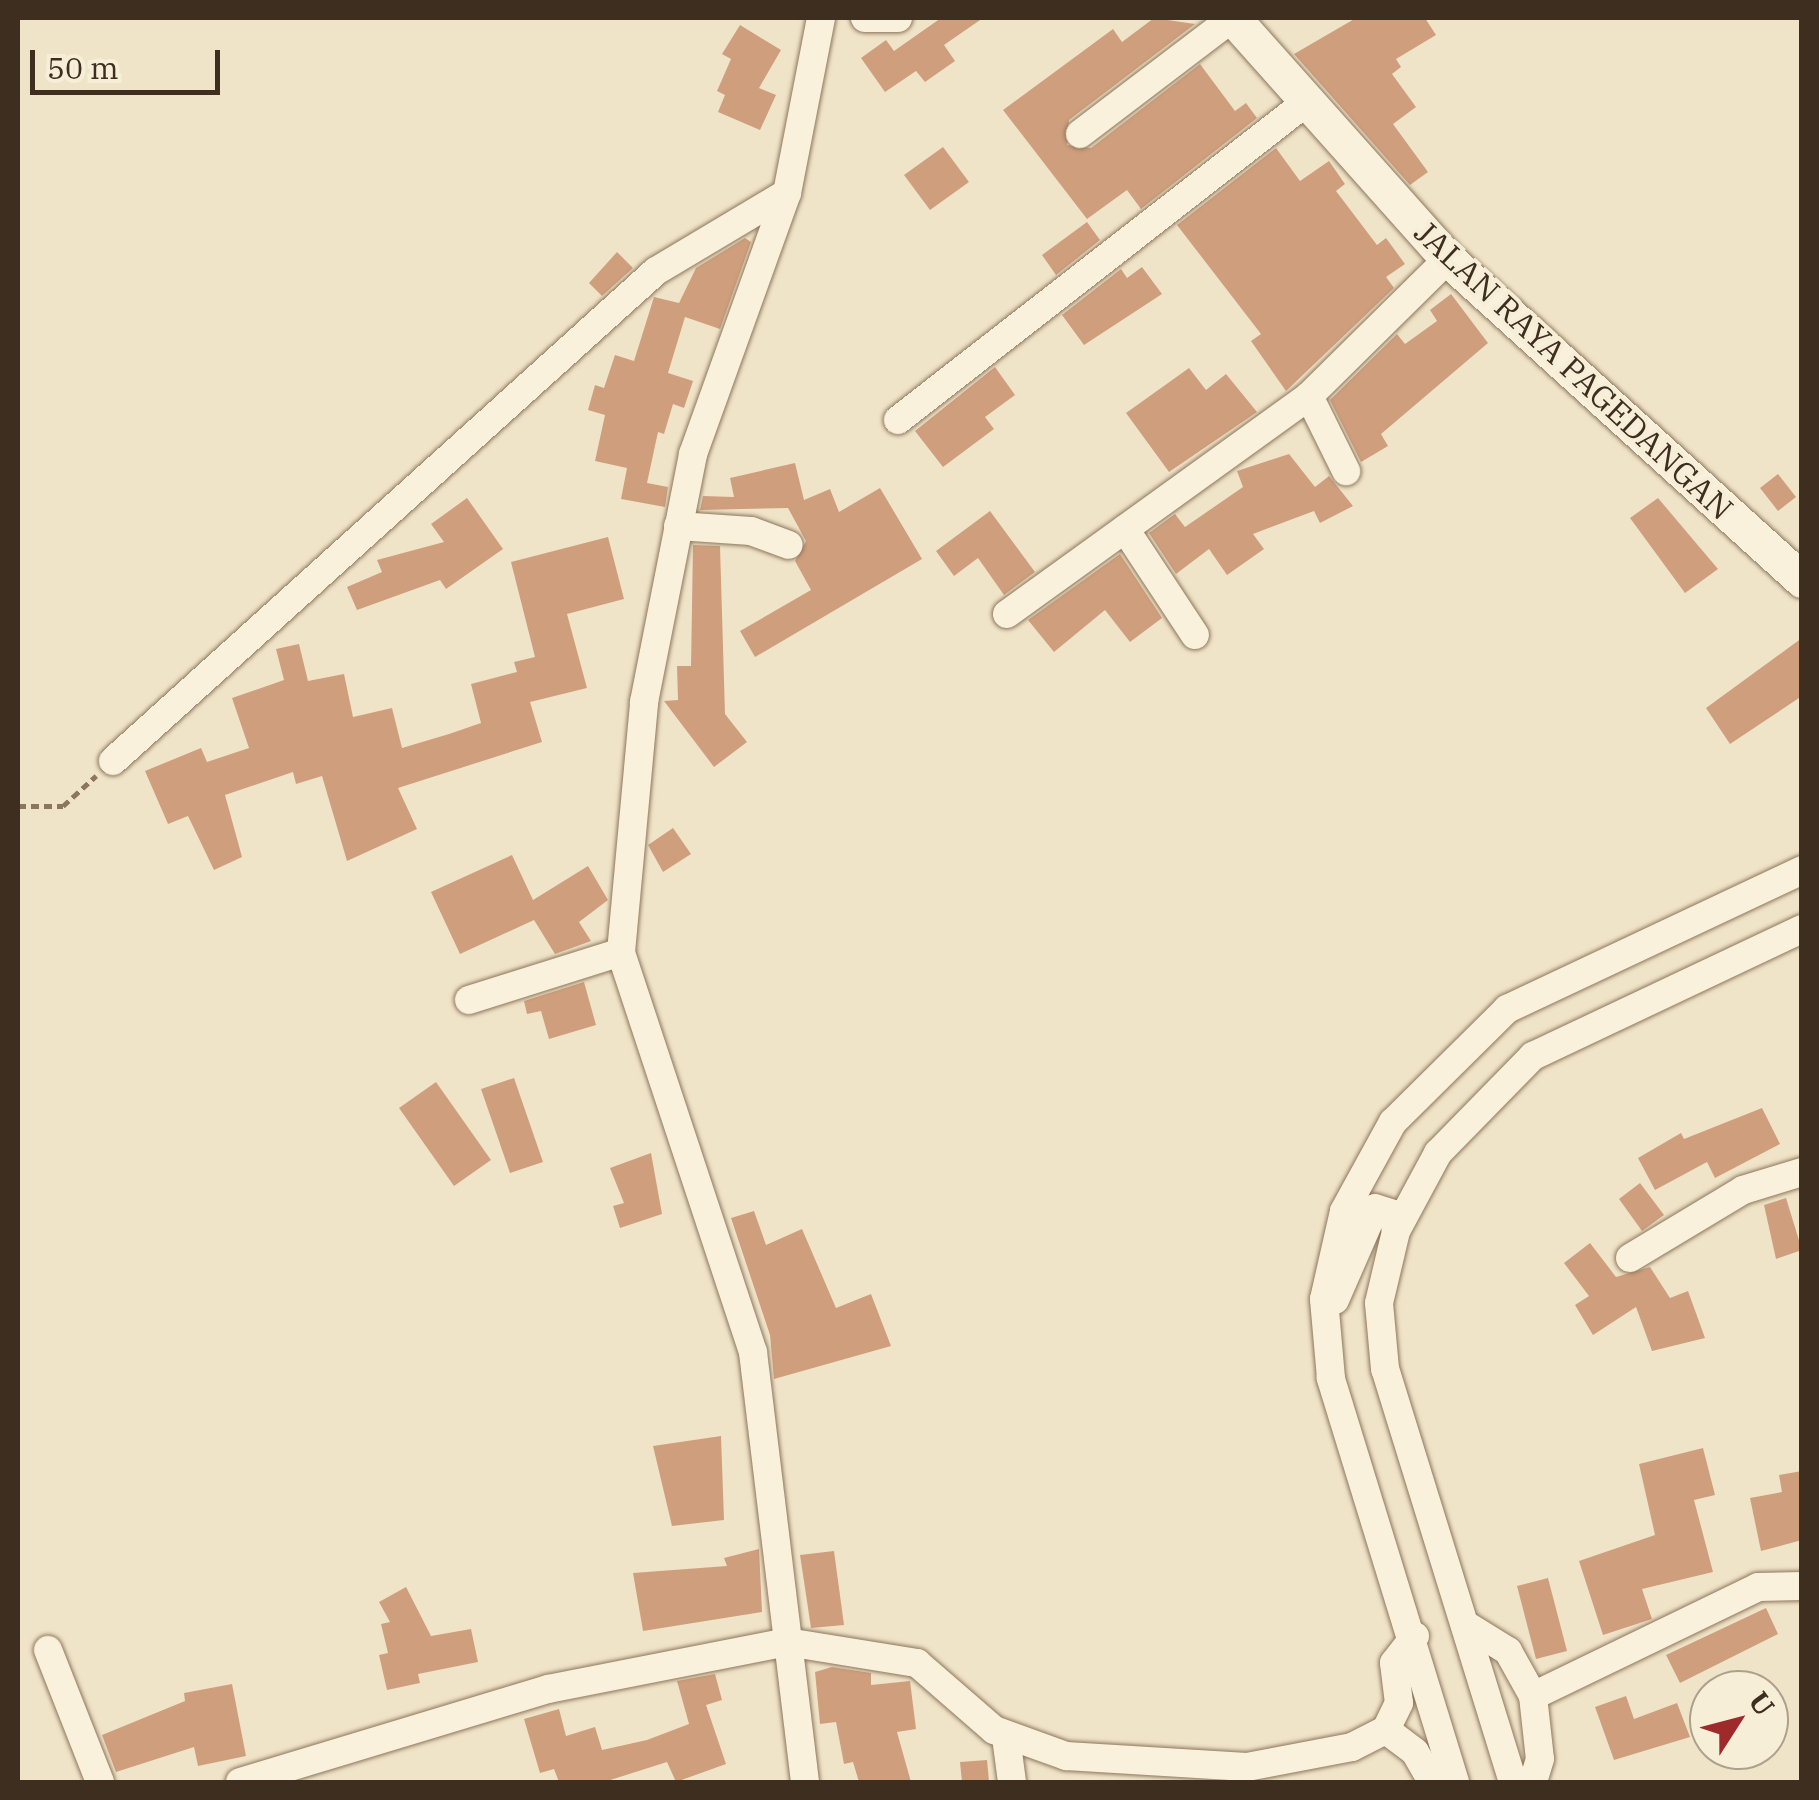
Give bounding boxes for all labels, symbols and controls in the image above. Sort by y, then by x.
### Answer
scale bar [35,30,225,92]
text: 50 m [47,48,119,87]
street label: JALAN RAYA PAGEDANGAN [1407,212,1741,528]
north arrow [1689,1670,1789,1770]
text: U [1741,1684,1783,1723]

